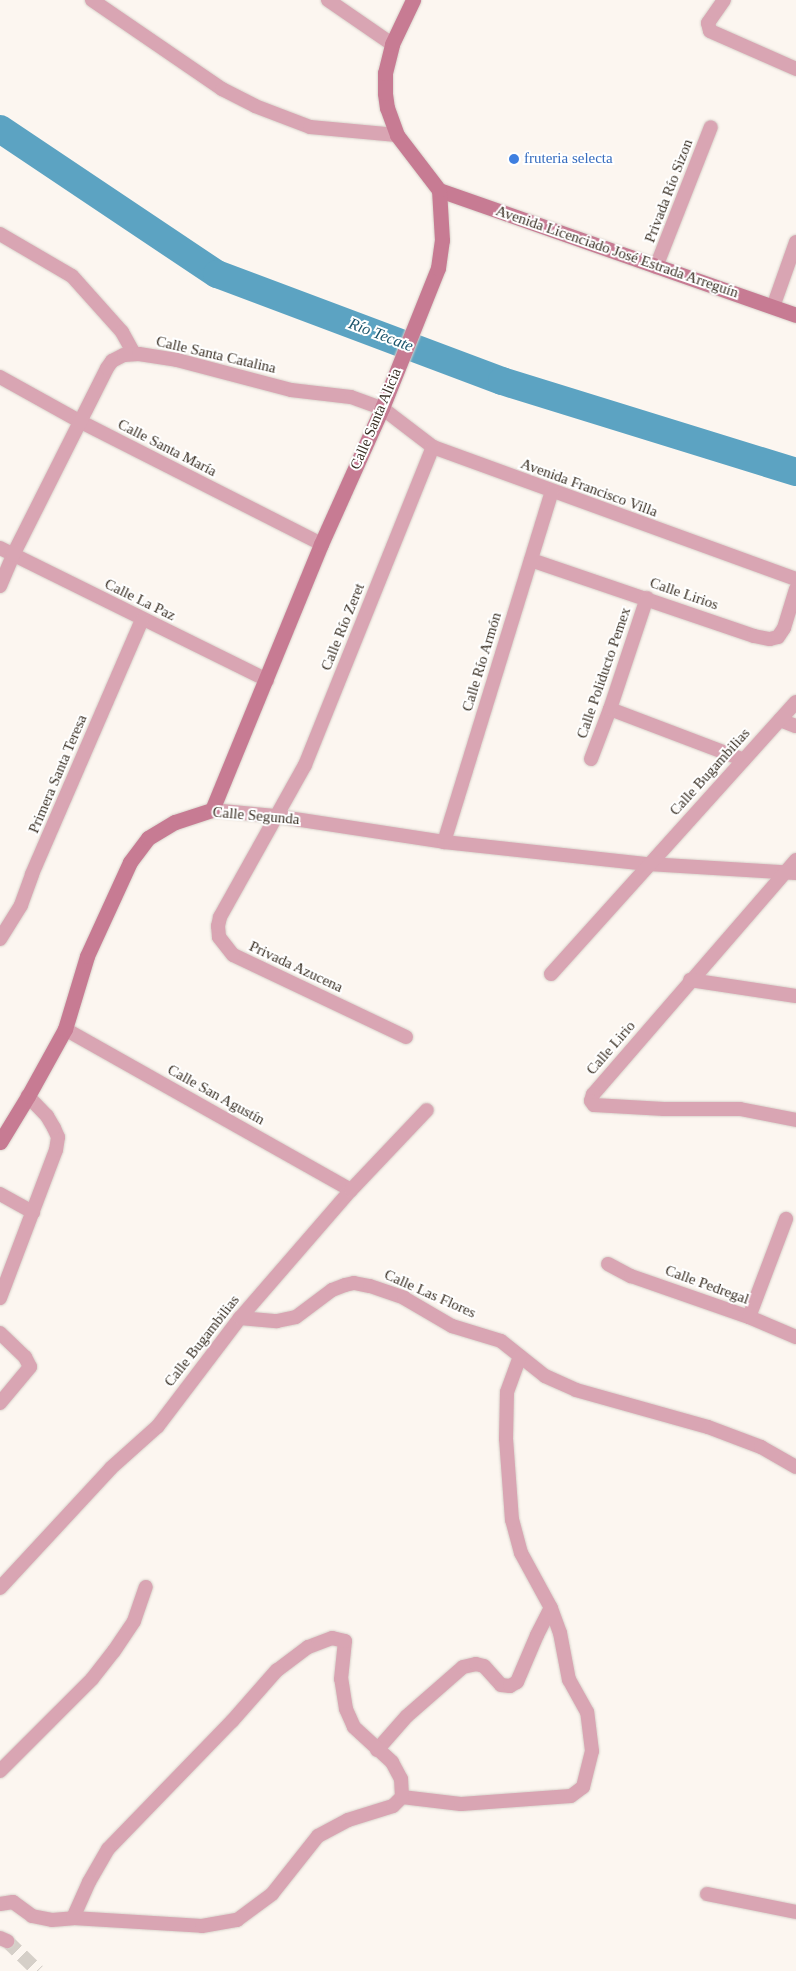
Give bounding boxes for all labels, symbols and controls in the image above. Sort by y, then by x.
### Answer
street label: Privada Río Sizon [641,137,697,245]
place label: fruteria selecta [524,150,613,168]
marker: fruteria selecta [508,153,520,165]
street label: Avenida Licenciado José Estrada Arreguín [493,202,741,302]
water label: Río Tecate [346,314,416,356]
street label: Calle Santa Catalina [154,332,278,378]
street label: Calle Santa Alicia [346,365,406,473]
street label: Calle Santa María [115,415,219,481]
street label: Avenida Francisco Villa [518,455,660,521]
street label: Calle Lirios [647,574,721,614]
street label: Calle La Paz [102,575,178,625]
street label: Calle Río Zeret [317,581,369,673]
street label: Calle Poliducto Pemex [573,605,635,741]
street label: Calle Río Armón [458,610,506,714]
street label: Primera Santa Teresa [25,712,91,836]
street label: Calle Bugambilias [666,725,754,819]
street label: Calle Segunda [212,803,300,829]
street label: Privada Azucena [246,937,346,997]
street label: Calle Lirio [583,1017,639,1079]
street label: Calle San Agustín [164,1061,268,1129]
street label: Calle Pedregal [663,1262,751,1308]
street label: Calle Las Flores [381,1266,479,1322]
street label: Calle Bugambilias [161,1292,243,1390]

